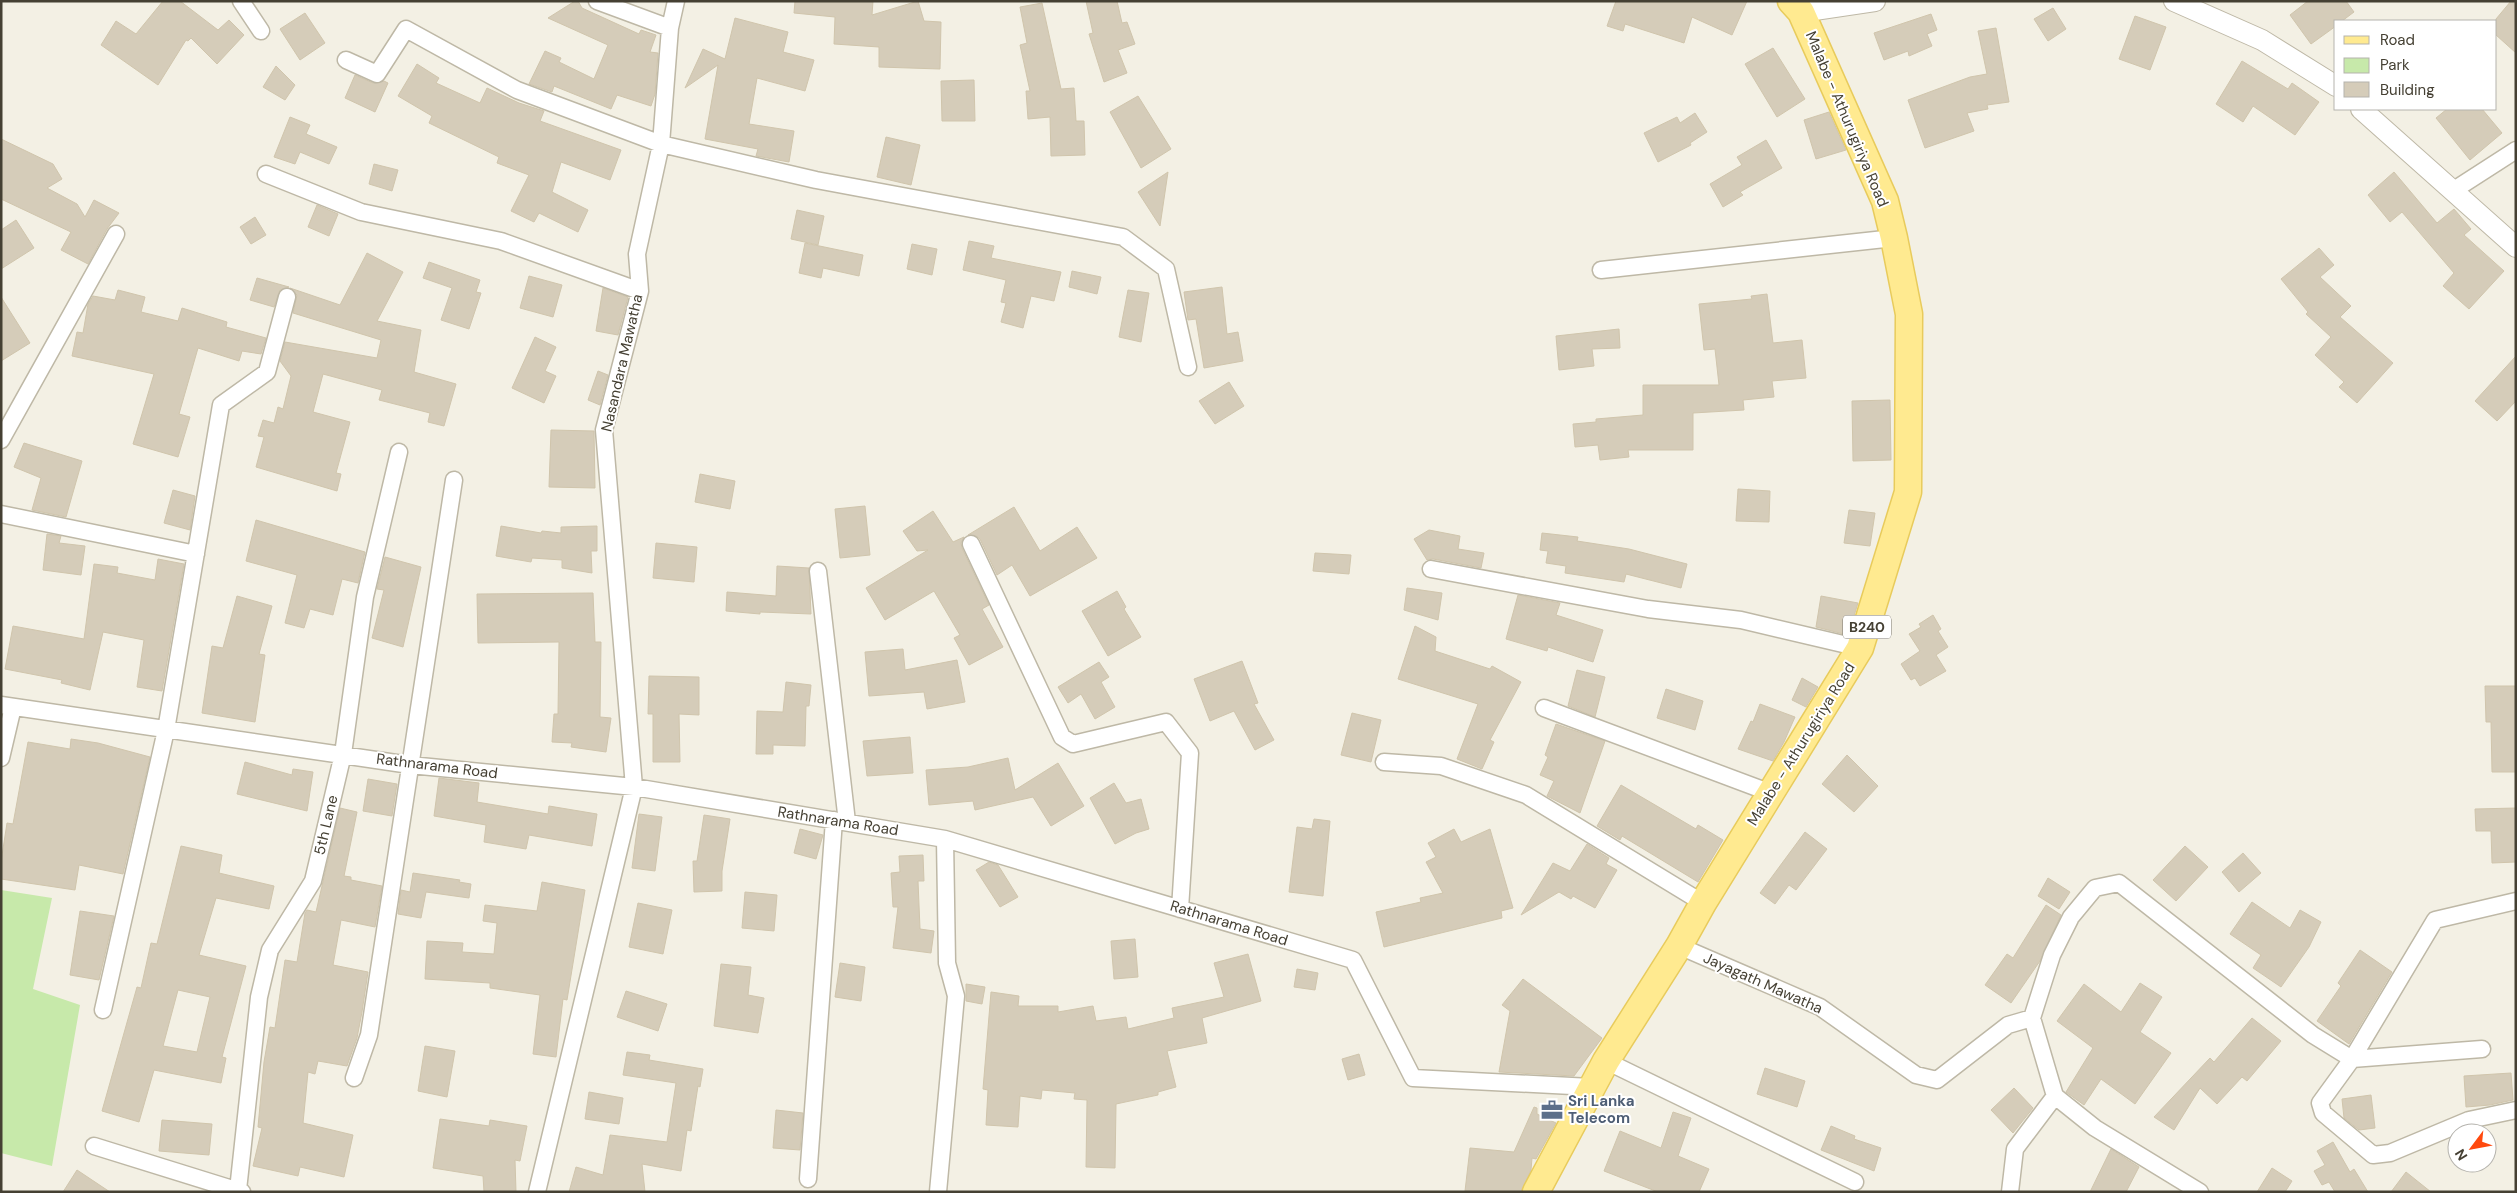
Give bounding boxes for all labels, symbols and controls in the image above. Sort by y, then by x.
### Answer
legend [2334,20,2497,110]
street label: Malabe - Athurugiriya Road [1801,28,1893,210]
text: Road [2380,30,2415,50]
text: Park [2380,55,2410,75]
text: Building [2380,80,2435,100]
street label: Nasandara Mawatha [596,292,648,434]
road number: B240 [1843,616,1891,638]
street label: Malabe - Athurugiriya Road [1742,659,1860,829]
street label: Rathnarama Road [375,749,499,783]
street label: 5th Lane [309,793,343,857]
street label: Rathnarama Road [776,802,900,840]
street label: Rathnarama Road [1168,896,1290,950]
street label: Jayagath Mawatha [1700,948,1826,1018]
place label: Sri Lanka Telecom [1568,1091,1634,1128]
office icon: Sri Lanka Telecom [1539,1097,1565,1123]
north arrow [2447,1123,2497,1173]
text: N [2451,1146,2471,1164]

